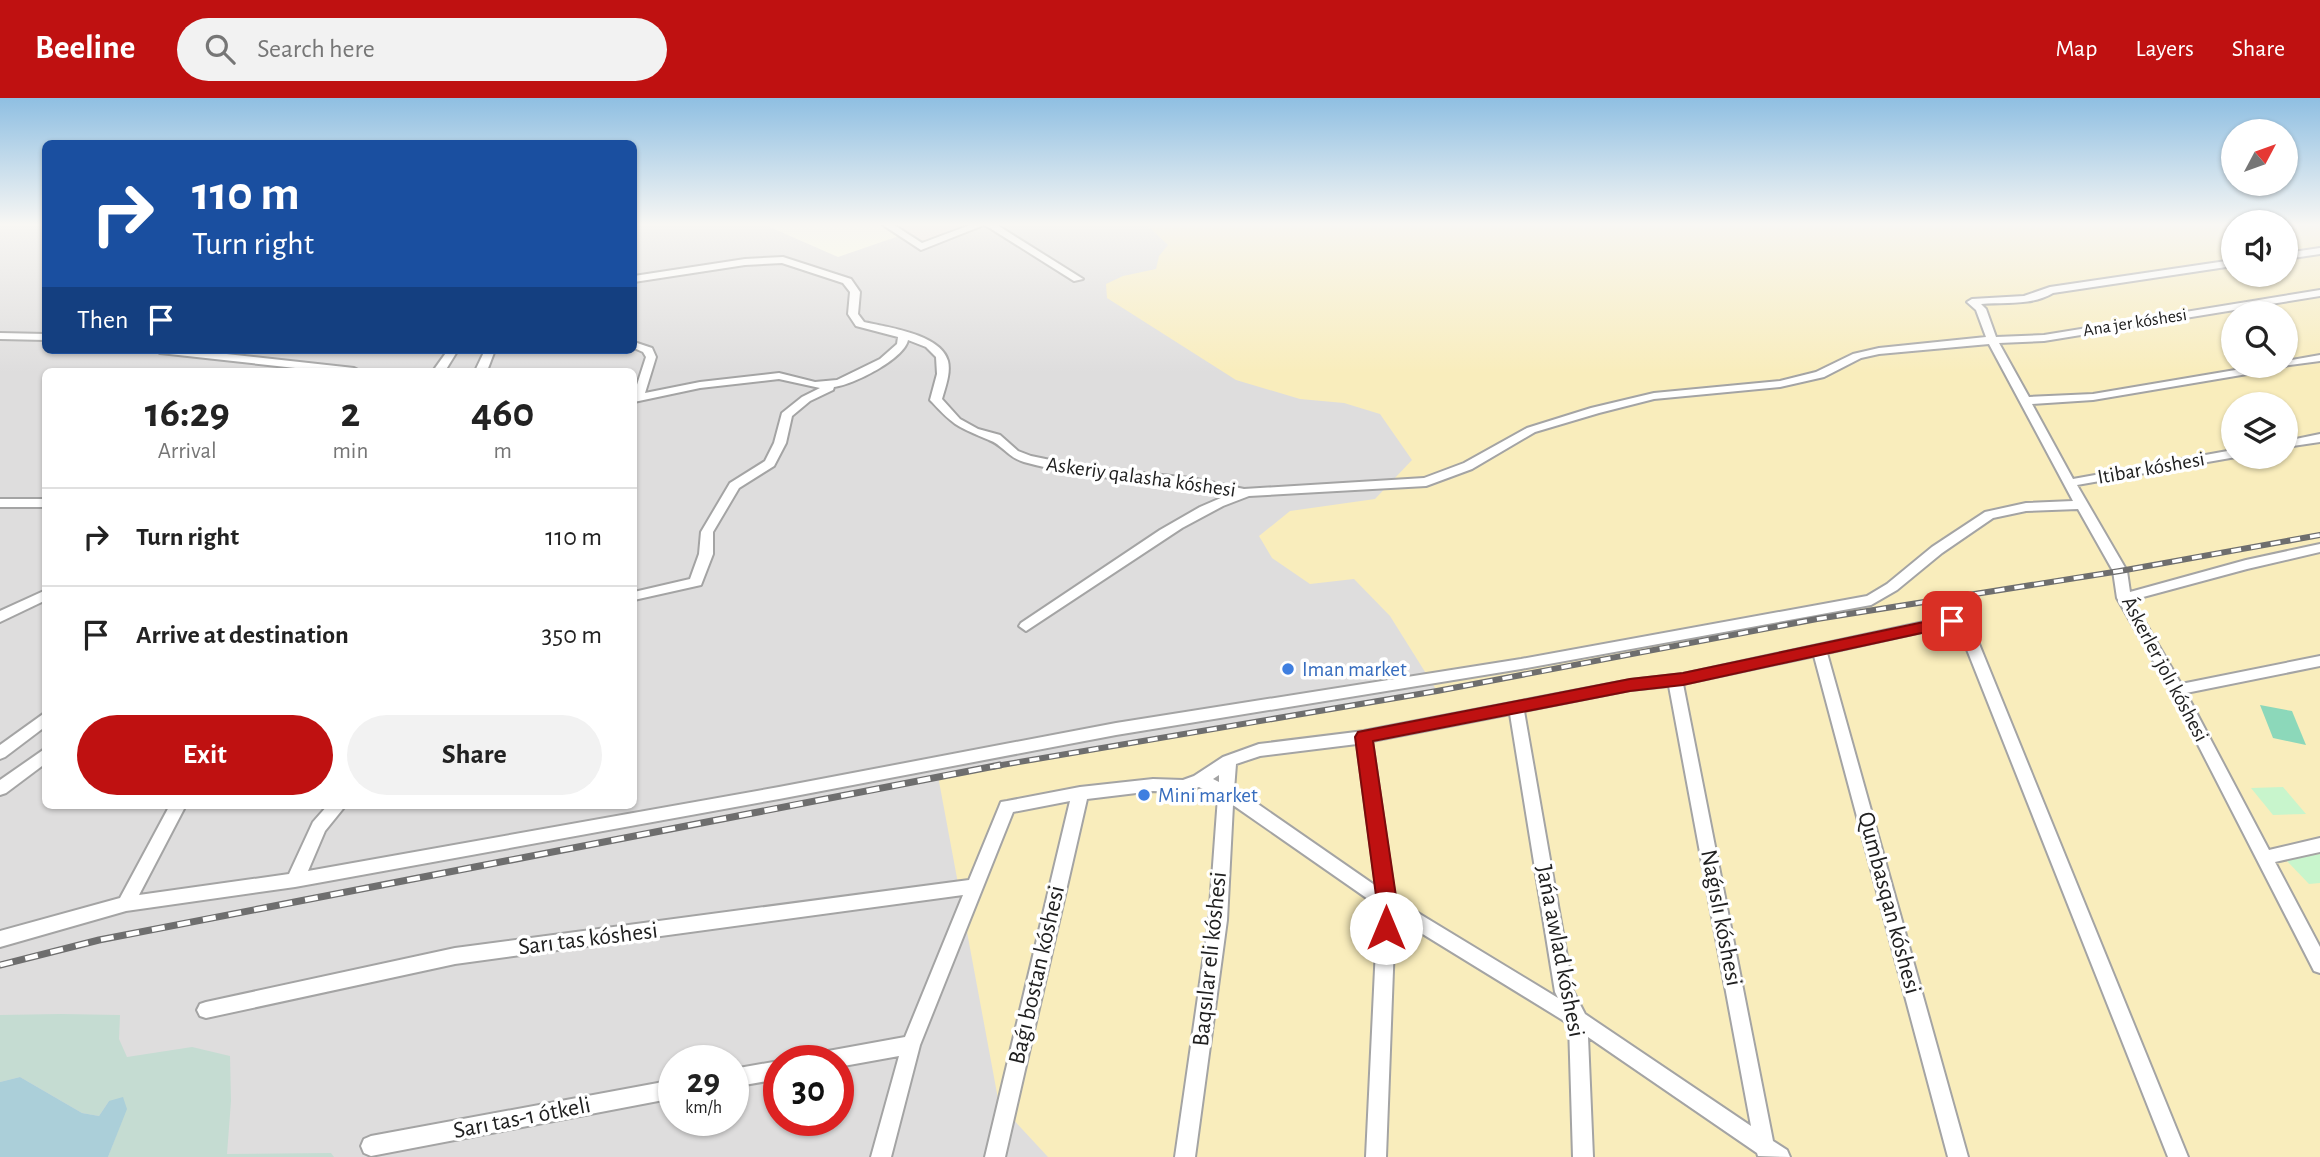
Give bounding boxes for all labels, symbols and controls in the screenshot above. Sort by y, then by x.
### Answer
search box [177,18,667,81]
icon: search [201,30,239,68]
text: Beeline [35,32,135,65]
text: Search here [257,36,375,62]
text: Map [2055,37,2097,61]
text: Layers [2135,37,2194,61]
text: Share [2232,37,2285,61]
north arrow [2221,119,2298,196]
map controls [2221,119,2298,469]
icon: right [77,168,168,259]
text: 110 m [192,170,300,219]
button: sound [2221,210,2298,287]
text: Turn right [192,228,314,260]
icon: arrive [142,301,180,339]
button: search [2221,301,2298,378]
street label: Ana jer kóshesi [2082,306,2188,340]
text: Then [77,307,128,333]
text: 16:29 [145,392,230,434]
text: 2 [340,392,360,434]
text: 460 [471,392,534,434]
button: layers [2221,392,2298,469]
text: Arrival [158,440,217,463]
text: min [332,440,368,463]
text: m [493,440,512,463]
street label: Itibar kóshesi [2096,448,2206,488]
street label: Askeriy qalasha kóshesi [1045,453,1237,501]
icon: right [77,518,115,556]
text: Turn right [136,524,239,550]
text: 110 m [545,524,602,550]
pin [1922,591,1982,651]
street label: Áskerler jolı kóshesi [2118,592,2214,745]
icon: arrive [1933,602,1971,640]
icon: arrive [77,616,115,654]
text: Arrive at destination [136,622,349,648]
text: 350 m [542,622,602,648]
place label: Iman market [1302,659,1407,680]
marker: Iman market [1280,661,1296,677]
button: Exit [77,715,333,795]
button: Share [347,715,602,795]
place label: Mini market [1158,785,1258,806]
marker: Mini market [1136,787,1152,803]
street label: Qumbasqan kóshesi [1853,809,1925,997]
street label: Naǵıslı kóshesi [1696,848,1746,988]
street label: Jańa awlad kóshesi [1532,863,1588,1039]
street label: Baqsılar eli kóshesi [1189,870,1231,1048]
street label: Baǵı bostan kóshesi [1005,883,1069,1067]
position arrow [1349,891,1423,965]
street label: Sarı tas kóshesi [517,919,659,959]
speed limit sign: 30 [763,1045,854,1136]
text: 29 [687,1064,720,1099]
street label: Sarı tas-1 ótkeli [451,1093,593,1143]
text: km/h [685,1099,722,1117]

